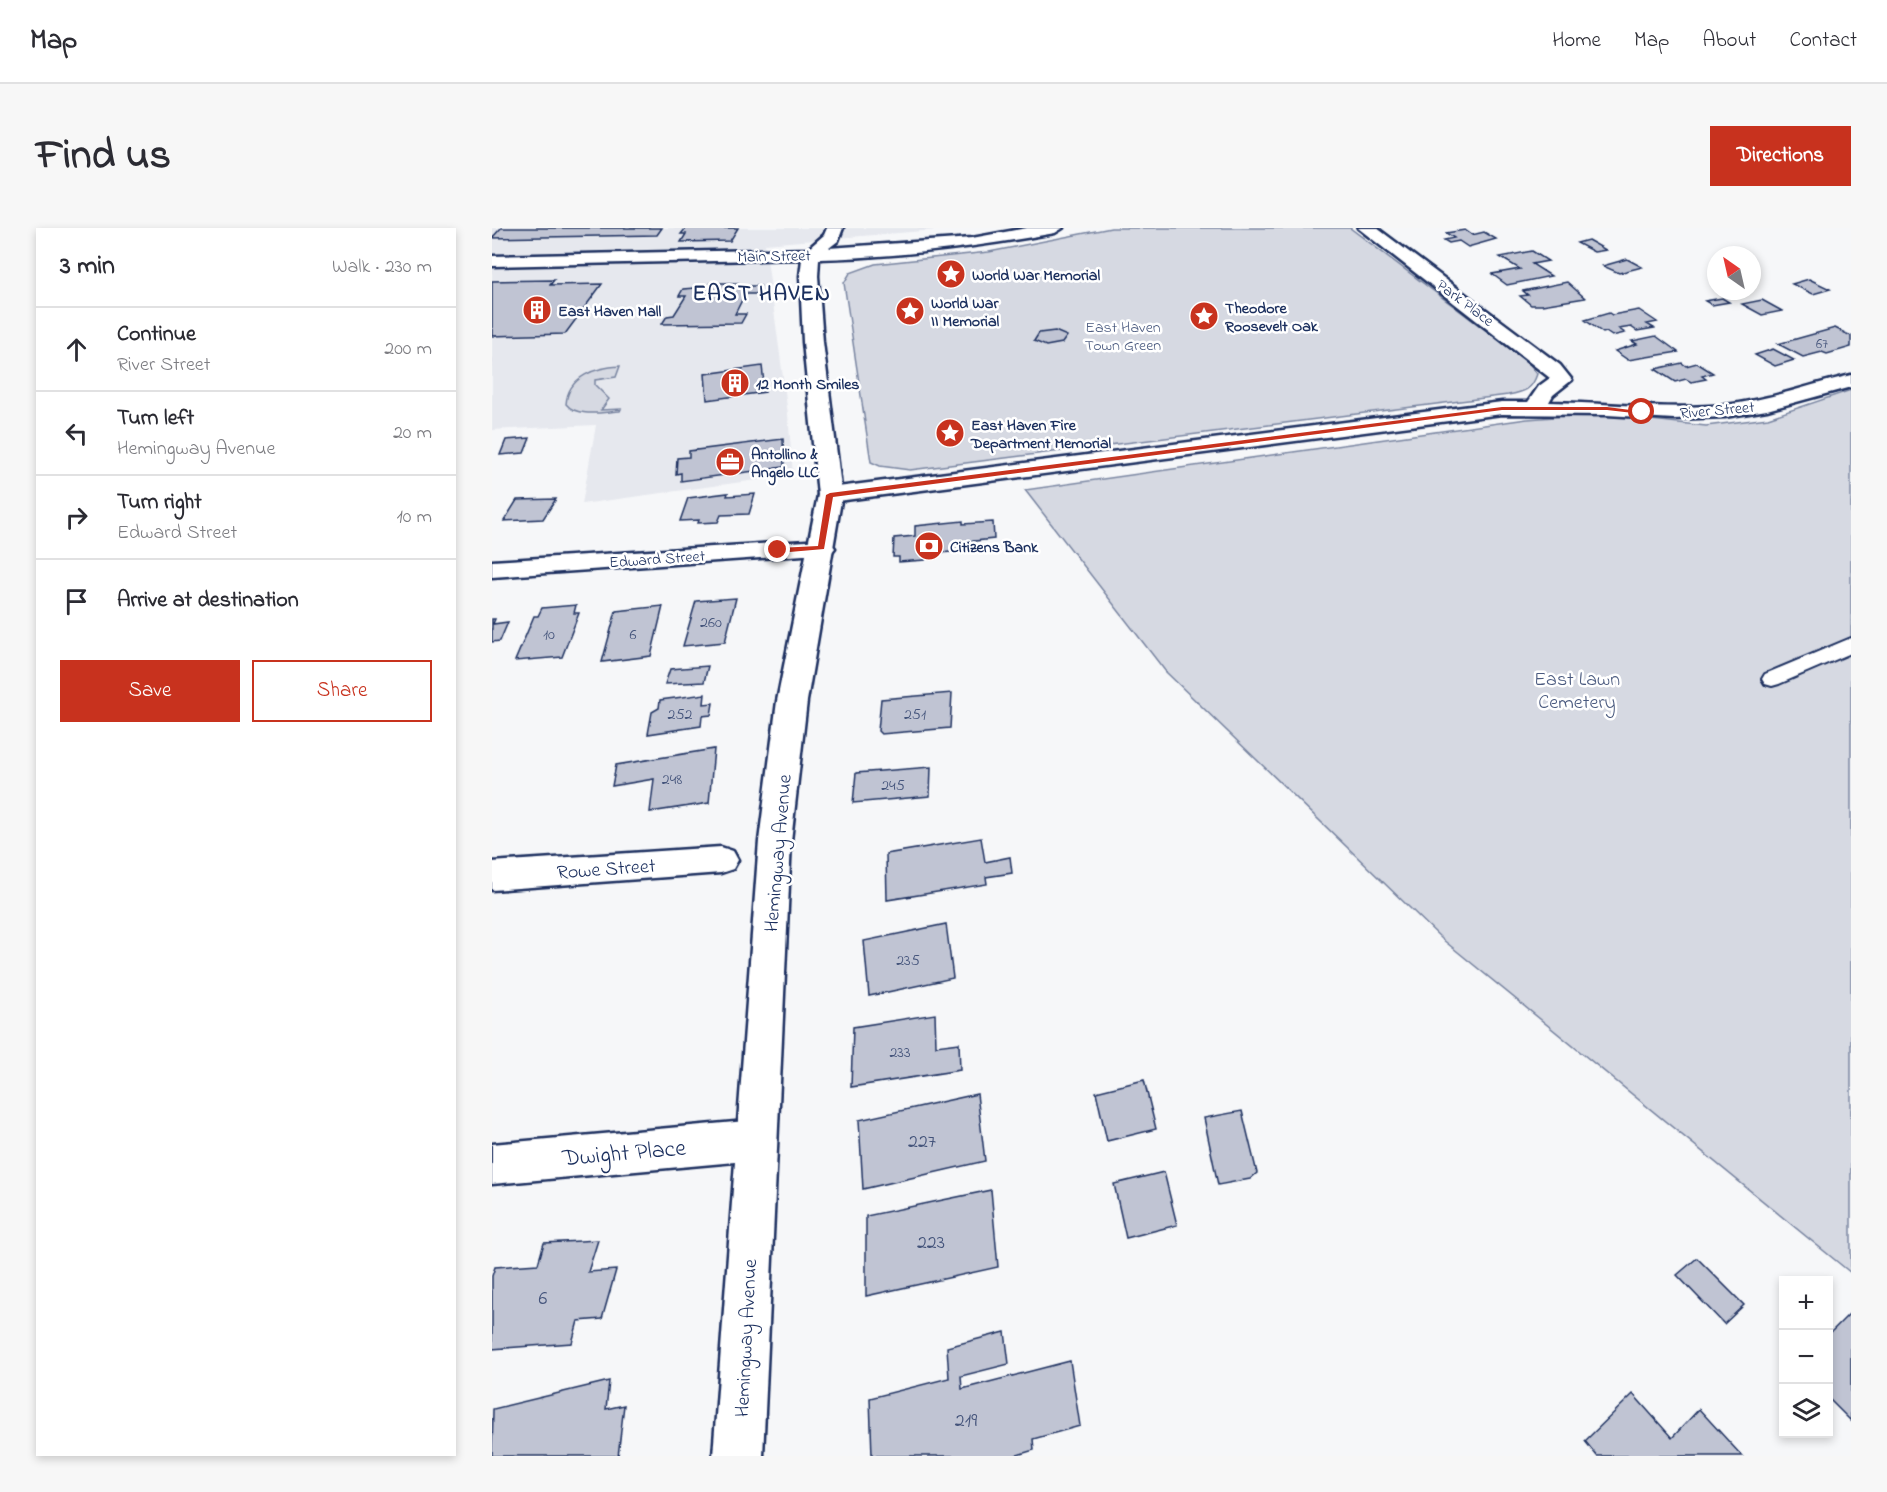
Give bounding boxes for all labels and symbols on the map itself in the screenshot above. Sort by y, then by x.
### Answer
street label: Main Street [737,244,812,270]
north arrow [1707,246,1761,300]
place icon: World War Memorial [935,258,967,290]
place label: World War Memorial [972,264,1100,288]
street label: Park Place [1431,274,1499,334]
district label: EAST HAVEN [693,279,831,311]
place label: World War II Memorial [931,292,1000,334]
building icon: East Haven Mall [521,294,553,326]
place icon: World War II Memorial [894,295,926,327]
place label: Theodore Roosevelt Oak [1224,297,1319,339]
place label: East Haven Mall [558,300,662,324]
place icon: Theodore Roosevelt Oak [1188,300,1220,332]
park label: East Haven Town Green [1085,316,1161,358]
house number: 67 [1816,334,1828,355]
building icon: 12 Month Smiles [719,367,751,399]
place label: 12 Month Smiles [756,373,860,397]
street label: River Street [1679,396,1756,426]
route start [1628,398,1654,424]
place label: East Haven Fire Department Memorial [970,414,1112,456]
place icon: East Haven Fire Department Memorial [934,417,966,449]
place label: Antollino & Angelo LLC [751,443,819,486]
office icon: Antollino & Angelo LLC [714,446,746,478]
bank icon: Citizens Bank [913,530,945,562]
route end [764,536,790,562]
place label: Citizens Bank [950,536,1039,560]
street label: Edward Street [608,545,707,575]
house number: 260 [700,611,722,635]
house number: 10 [543,623,555,647]
house number: 6 [629,623,637,647]
park label: East Lawn Cemetery [1534,666,1620,718]
house number: 252 [667,703,693,727]
house number: 251 [904,703,926,727]
house number: 248 [662,768,682,792]
street label: Hemingway Avenue [758,773,802,933]
house number: 245 [881,774,905,798]
street label: Rowe Street [556,853,657,888]
house number: 235 [896,949,920,973]
house number: 233 [889,1041,911,1065]
house number: 227 [908,1128,936,1157]
street label: Dwight Place [560,1132,688,1177]
house number: 223 [917,1229,945,1258]
street label: Hemingway Avenue [729,1258,767,1418]
house number: 6 [539,1285,548,1314]
house number: 219 [955,1407,977,1436]

